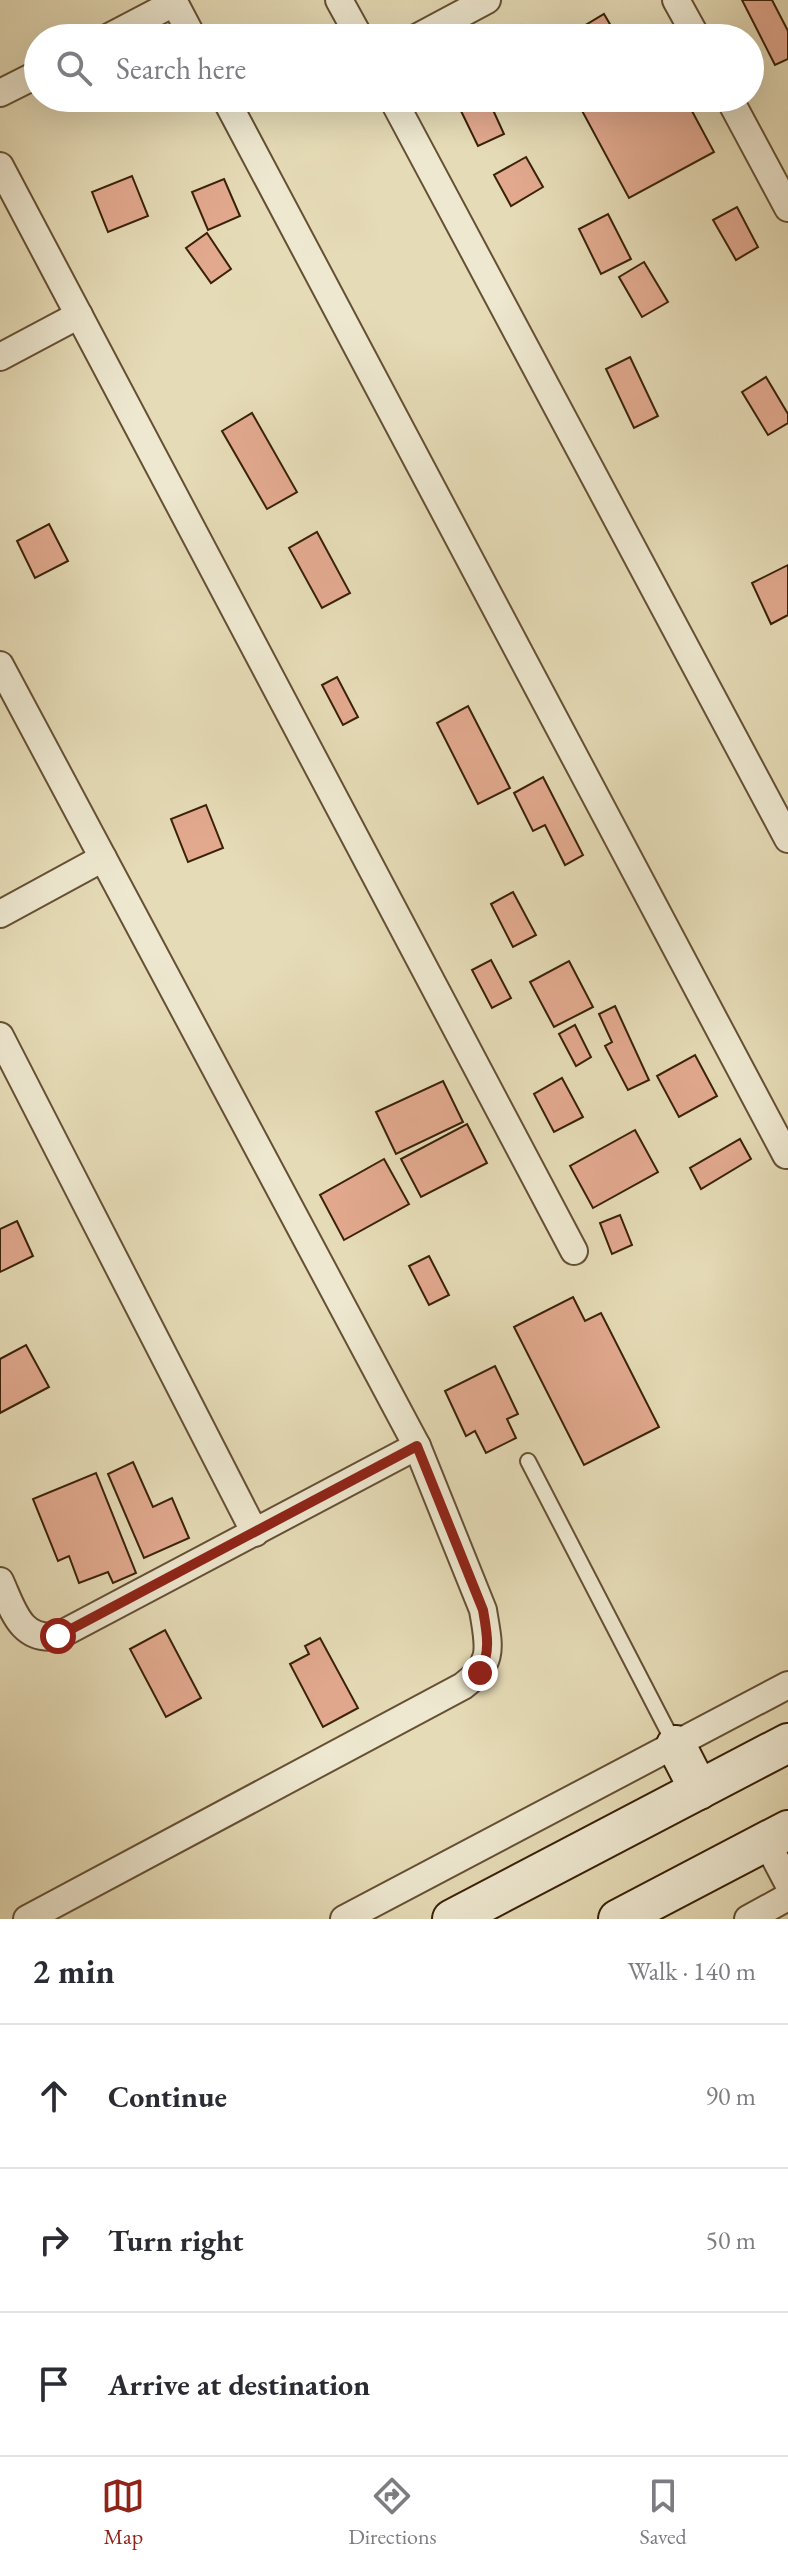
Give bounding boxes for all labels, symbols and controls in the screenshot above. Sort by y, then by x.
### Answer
search box [24,24,764,112]
icon: search [52,46,96,90]
text: Search here [116,49,246,88]
route start [40,1618,76,1654]
route end [462,1655,498,1691]
text: 2 min [32,1949,115,1993]
text: Walk · 140 m [628,1954,756,1988]
icon: ahead [32,2074,76,2118]
text: Continue [108,2077,227,2116]
text: 90 m [706,2079,756,2113]
icon: right [32,2218,76,2262]
text: Turn right [108,2221,244,2260]
text: 50 m [706,2223,756,2257]
icon: arrive [32,2362,76,2406]
text: Arrive at destination [108,2365,370,2404]
tab: Map [101,2474,145,2551]
tab: Directions [348,2474,437,2551]
tab: Saved [639,2474,687,2551]

